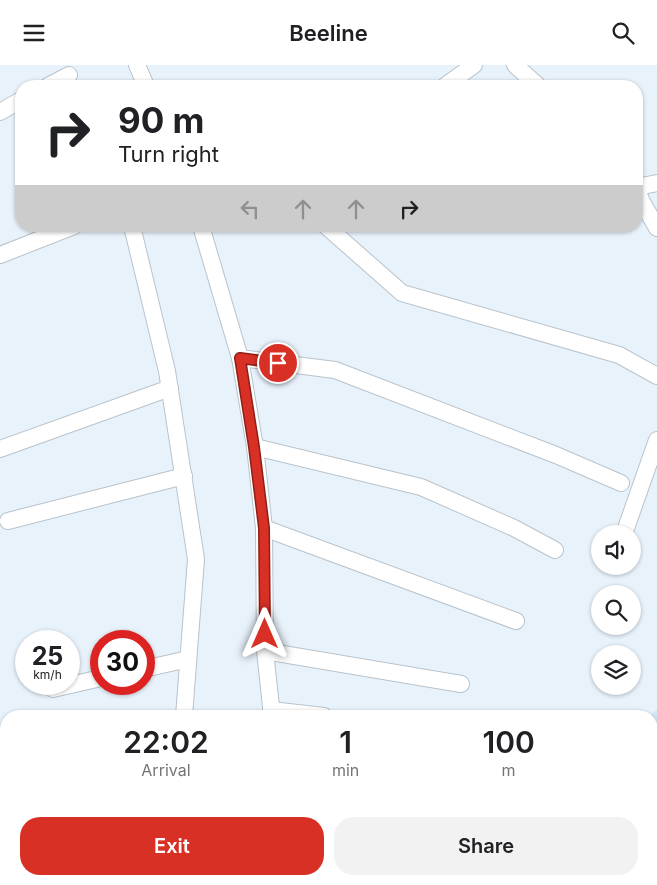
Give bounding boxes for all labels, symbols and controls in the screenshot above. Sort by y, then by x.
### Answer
icon: menu [20,19,48,47]
icon: search [609,19,637,47]
text: Beeline [289,20,368,46]
text: 90 m [118,99,205,141]
icon: right [35,100,100,165]
text: Turn right [118,141,219,167]
icon: left [236,195,264,223]
icon: ahead [289,195,317,223]
icon: ahead [342,195,370,223]
icon: right [395,195,423,223]
pin [257,342,299,384]
icon: arrive [264,349,292,377]
map controls [591,525,641,695]
button: sound [591,525,641,575]
button: search [591,585,641,635]
position arrow [238,607,290,659]
speed limit sign: 30 [90,630,155,695]
text: 25 [32,641,63,671]
button: layers [591,645,641,695]
text: km/h [33,667,62,682]
text: 22:02 [123,724,209,760]
text: 1 [339,724,352,760]
text: 100 [482,724,535,760]
text: Arrival [141,760,191,780]
text: min [332,760,359,780]
text: m [502,760,516,780]
button: Exit [20,817,324,875]
button: Share [334,817,638,875]

